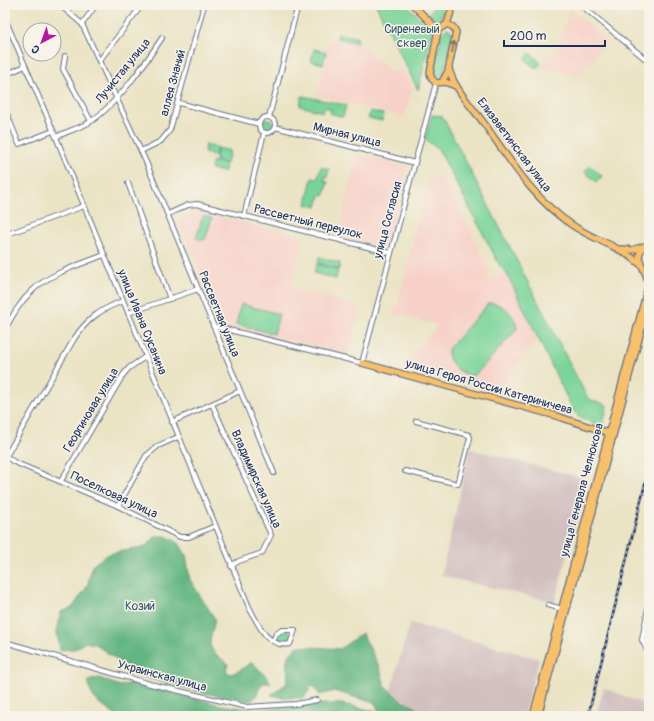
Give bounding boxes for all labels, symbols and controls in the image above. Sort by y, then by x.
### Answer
north arrow [22,22,62,62]
park label: Сиреневый сквер [384,22,440,51]
scale bar [504,22,605,48]
text: 200 m [510,29,547,44]
street label: Лучистая улица [92,35,154,107]
one-way arrow [449,41,457,54]
text: С [29,42,43,56]
street label: аллея Знаний [157,48,189,118]
street label: Елизаветинская улица [474,95,555,196]
street label: Мирная улица [312,119,383,151]
street label: улица Согласия [370,179,406,261]
street label: Рассветный переулок [252,201,364,243]
street label: улица Ивана Сусанина [114,266,170,377]
street label: Рассветная улица [195,269,243,360]
street label: улица Героя России Катериничева [403,356,574,418]
street label: Георгиновая улица [60,365,122,455]
street label: улица Генерала Челнокова [557,421,607,559]
street label: Владимирская улица [228,427,285,531]
street label: Поселковая улица [68,468,160,522]
park label: Козий [125,599,155,614]
street label: Украинская улица [116,657,209,695]

